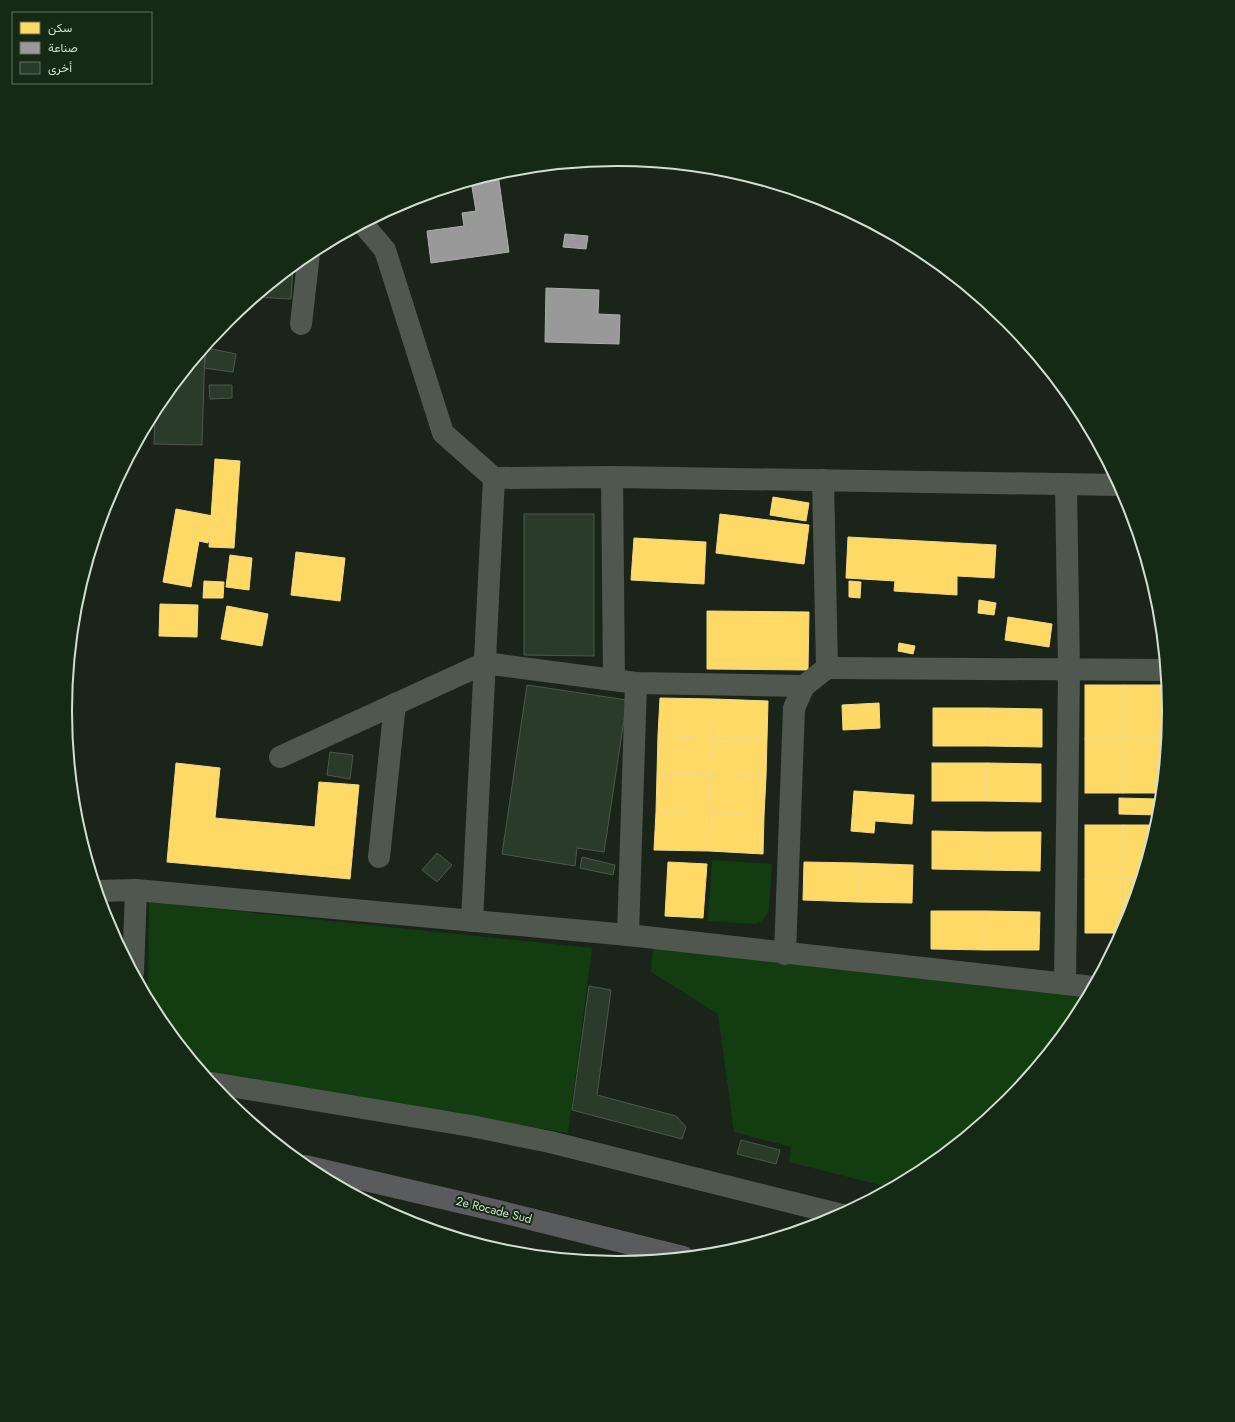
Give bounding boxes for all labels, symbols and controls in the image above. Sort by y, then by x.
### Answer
legend [12,12,152,84]
text: سكن [48,19,72,37]
text: صناعة [48,39,78,57]
text: أخرى [48,59,72,77]
street label: 2e Rocade Sud [454,1192,534,1228]

